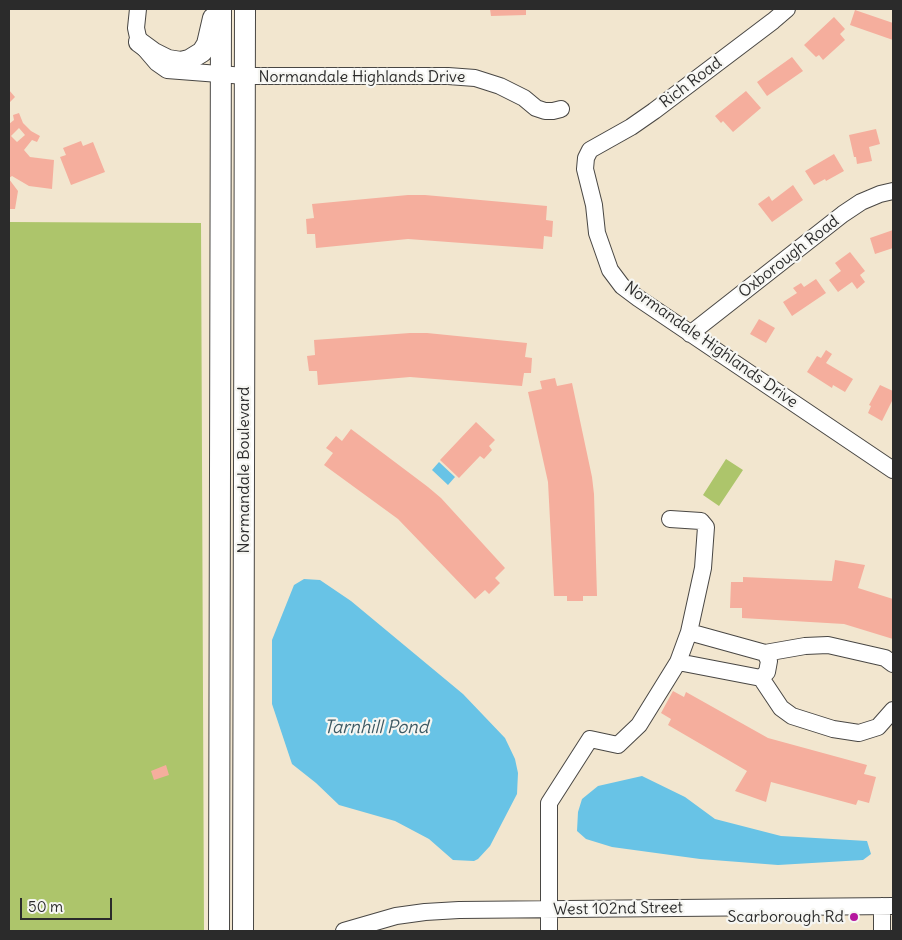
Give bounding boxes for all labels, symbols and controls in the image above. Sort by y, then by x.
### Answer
street label: Rich Road [656,54,726,112]
street label: Normandale Highlands Drive [259,67,465,87]
street label: Oxborough Road [735,212,843,302]
street label: Normandale Highlands Drive [621,278,801,412]
street label: Normandale Boulevard [234,386,254,554]
water label: Tarnhill Pond [324,717,428,739]
scale bar [22,888,115,920]
text: 50 m [28,897,63,916]
street label: West 102nd Street [553,898,683,920]
place label: Scarborough Rd [727,907,844,927]
marker: Scarborough Rd [848,911,860,923]

